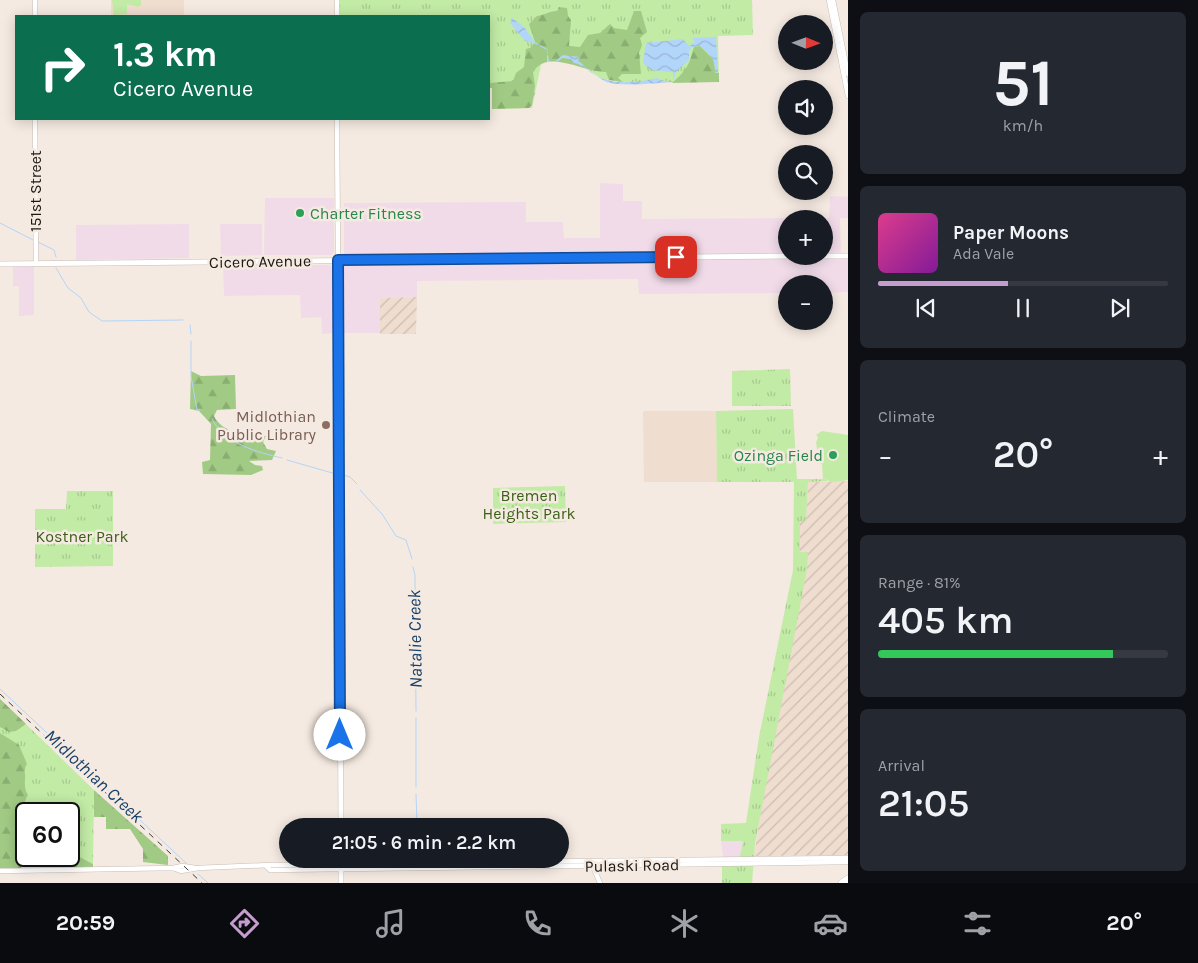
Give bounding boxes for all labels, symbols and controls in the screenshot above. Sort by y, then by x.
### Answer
north arrow [778,15,832,70]
map controls [778,15,833,330]
text: 1.3 km [113,34,218,75]
icon: right [30,35,95,100]
text: 51 [992,45,1054,121]
text: Cicero Avenue [113,76,253,102]
button: sound [778,80,833,135]
text: km/h [1003,116,1043,135]
button: search [778,145,833,200]
street label: 151st Street [26,150,45,232]
place label: Charter Fitness [310,204,422,223]
marker: Charter Fitness [294,207,306,219]
button: + [778,210,833,265]
text: Paper Moons [953,222,1069,244]
pin [655,236,697,278]
icon: arrive [662,243,690,271]
text: Ada Vale [953,244,1014,263]
street label: Cicero Avenue [209,251,311,272]
button: − [778,275,833,330]
icon: previous [912,294,940,322]
icon: pause [1009,294,1037,322]
icon: next [1106,294,1134,322]
place label: Midlothian Public Library [217,407,317,444]
text: Climate [878,407,935,426]
marker: Midlothian Public Library [320,419,332,431]
text: 20° [993,432,1053,477]
text: − [878,439,893,472]
text: + [1153,439,1168,472]
place label: Ozinga Field [734,446,823,465]
marker: Ozinga Field [827,449,839,461]
park label: Bremen Heights Park [482,486,576,523]
park label: Kostner Park [36,527,128,546]
text: Range · 81% [878,573,961,592]
water label: Natalie Creek [403,589,427,689]
text: 405 km [878,598,1013,643]
position arrow [313,708,365,760]
water label: Midlothian Creek [40,725,149,828]
text: Arrival [878,756,925,775]
text: 21:05 [878,781,969,826]
speed limit sign: 60 [15,802,80,867]
text: 21:05 · 6 min · 2.2 km [332,832,516,854]
street label: Pulaski Road [585,855,679,876]
icon: directions [227,906,262,941]
icon: music [373,906,408,941]
icon: phone [520,906,555,941]
icon: climate [667,906,702,941]
icon: car [813,906,848,941]
icon: filters [960,906,995,941]
text: 20:59 [56,910,115,936]
text: 20° [1106,910,1142,936]

